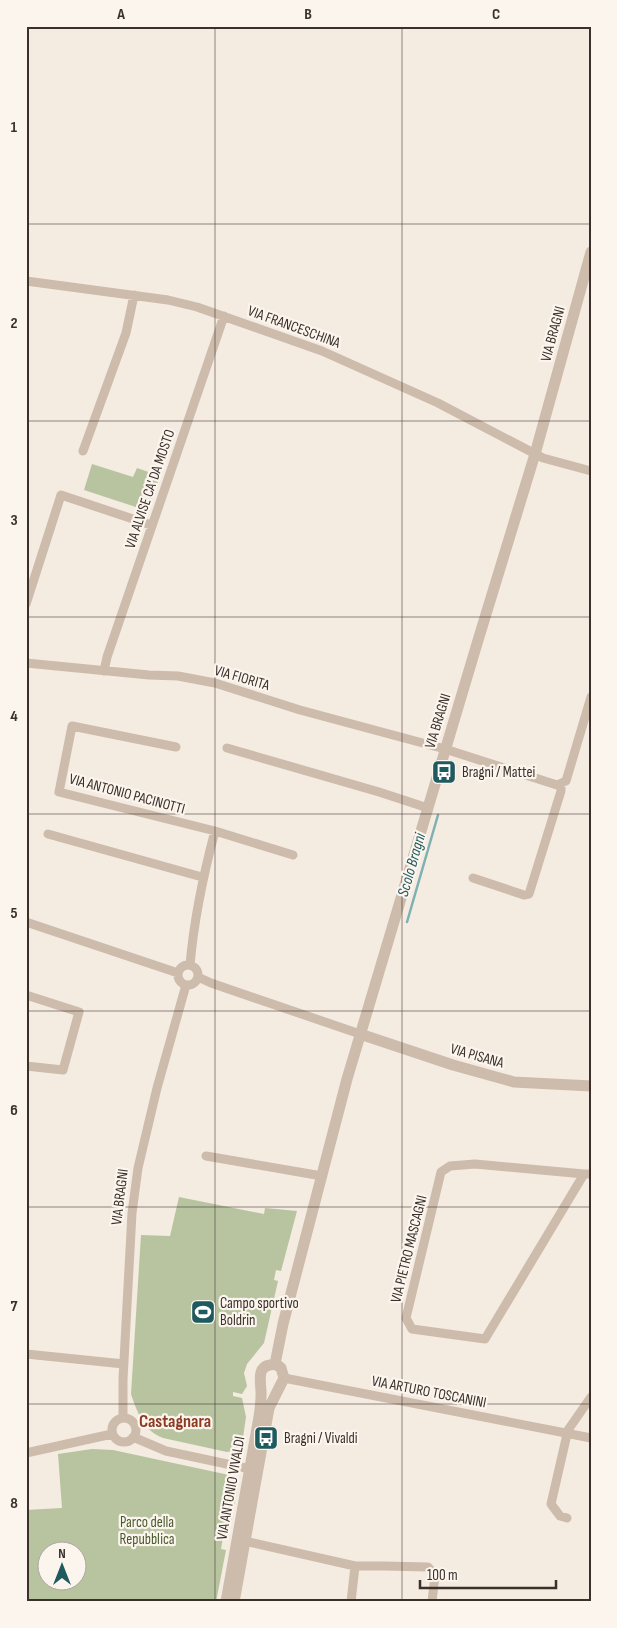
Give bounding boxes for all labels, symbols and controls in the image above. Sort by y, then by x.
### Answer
text: A [116,5,125,24]
text: B [304,5,312,24]
text: C [492,5,500,24]
text: 1 [11,118,18,137]
street label: VIA FRANCESCHINA [245,301,343,353]
street label: VIA BRAGNI [537,304,569,364]
text: 2 [10,314,18,333]
street label: VIA ALVISE CA' DA MOSTO [121,427,179,551]
text: 3 [10,511,18,530]
street label: VIA FIORITA [212,661,272,695]
street label: VIA BRAGNI [421,691,455,751]
text: 4 [10,707,18,726]
bus stop icon: Bragni / Mattei [431,759,457,785]
place label: Bragni / Mattei [462,763,536,782]
street label: VIA ANTONIO PACINOTTI [67,769,187,819]
water label: Scolo Bragni [394,830,430,899]
text: 5 [10,904,18,923]
street label: VIA PISANA [448,1039,507,1073]
text: 6 [10,1101,18,1120]
street label: VIA BRAGNI [107,1168,133,1226]
street label: VIA PIETRO MASCAGNI [386,1193,432,1305]
place label: Campo sportivo Boldrin [220,1294,299,1330]
text: 7 [11,1297,18,1316]
sports icon: Campo sportivo Boldrin [190,1299,216,1325]
street label: VIA ARTURO TOSCANINI [370,1372,488,1412]
district label: Castagnara [139,1411,211,1432]
bus stop icon: Bragni / Vivaldi [253,1425,279,1451]
place label: Bragni / Vivaldi [284,1429,358,1448]
street label: VIA ANTONIO VIVALDI [213,1435,249,1541]
text: 8 [10,1494,18,1513]
park label: Parco della Repubblica [119,1513,175,1549]
north arrow [38,1540,88,1590]
text: N [58,1545,66,1562]
scale bar [420,1558,556,1590]
text: 100 m [427,1566,458,1585]

